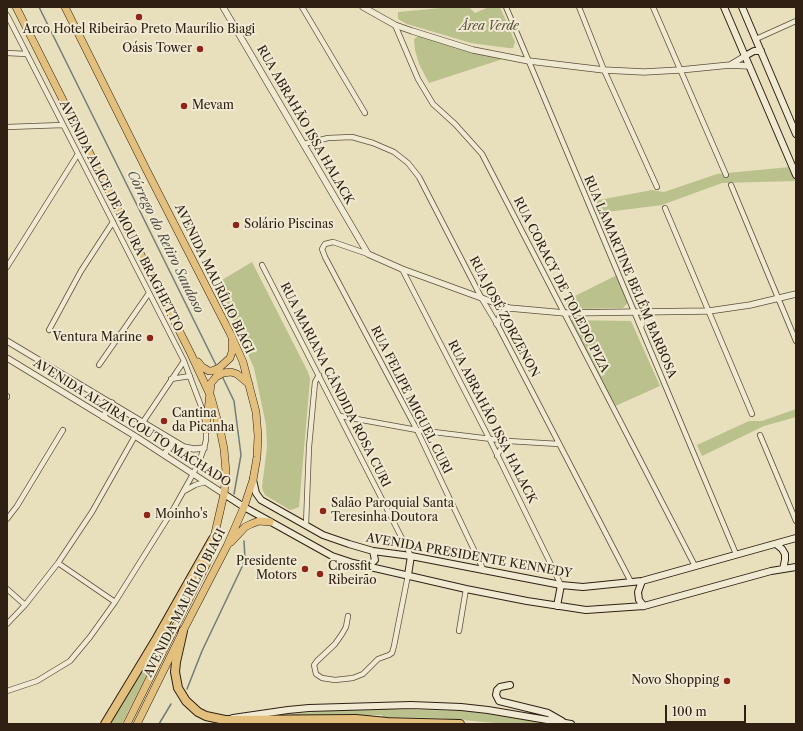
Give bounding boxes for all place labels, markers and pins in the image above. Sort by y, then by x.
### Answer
marker: Arco Hotel Ribeirão Preto Maurílio Biagi [134,12,144,22]
place label: Arco Hotel Ribeirão Preto Maurílio Biagi [23,23,255,37]
place label: Oásis Tower [122,42,192,56]
marker: Oásis Tower [195,44,205,54]
place label: Mevam [192,99,234,113]
marker: Mevam [179,101,189,111]
place label: Solário Piscinas [244,218,334,232]
marker: Solário Piscinas [231,220,241,230]
place label: Ventura Marine [53,331,142,345]
marker: Ventura Marine [145,333,155,343]
place label: Cantina da Picanha [172,407,234,435]
marker: Cantina da Picanha [159,416,169,426]
place label: Salão Paroquial Santa Teresinha Doutora [331,497,454,525]
marker: Salão Paroquial Santa Teresinha Doutora [318,506,328,516]
place label: Moinho's [155,508,208,522]
marker: Moinho's [142,510,152,520]
place label: Presidente Motors [236,555,297,583]
place label: Crossfit Ribeirão [328,560,377,588]
marker: Presidente Motors [300,564,310,574]
marker: Crossfit Ribeirão [315,569,325,579]
place label: Novo Shopping [631,674,719,688]
marker: Novo Shopping [722,676,732,686]

